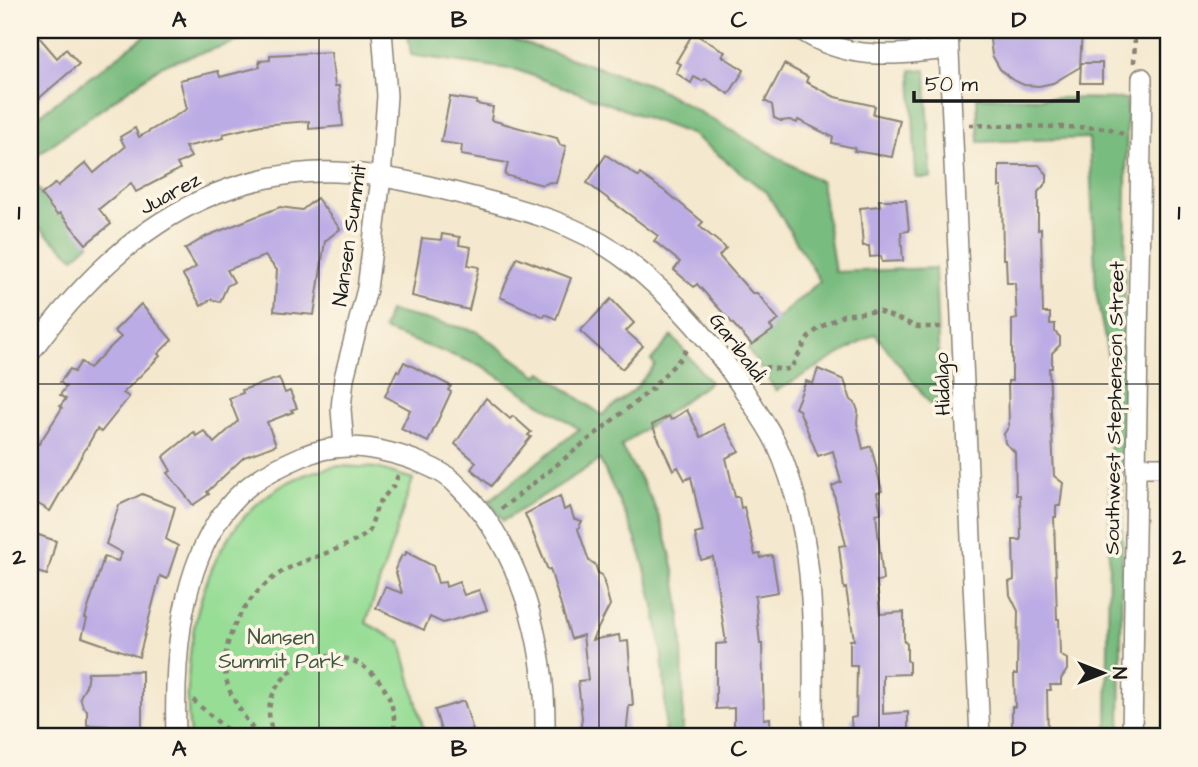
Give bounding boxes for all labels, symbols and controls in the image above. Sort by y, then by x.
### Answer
text: A [172,4,187,36]
text: B [451,4,468,36]
text: C [731,4,748,36]
text: D [1012,4,1027,36]
scale bar [914,60,1079,104]
text: 50 m [925,70,979,99]
street label: Nansen Summit [325,161,374,308]
street label: Juarez [134,165,207,222]
text: 1 [18,196,21,228]
text: 1 [1178,196,1181,228]
street label: Southwest Stephenson Street [1097,260,1133,555]
street label: Garibaldi [702,307,773,388]
street label: Hidalgo [927,352,960,416]
text: 2 [11,541,26,573]
text: 2 [1171,541,1186,573]
park label: Nansen Summit Park [218,623,344,676]
north arrow [1068,638,1138,708]
text: N [1105,667,1132,679]
text: A [172,733,187,765]
text: B [451,733,468,765]
text: C [731,733,748,765]
text: D [1012,733,1027,765]

